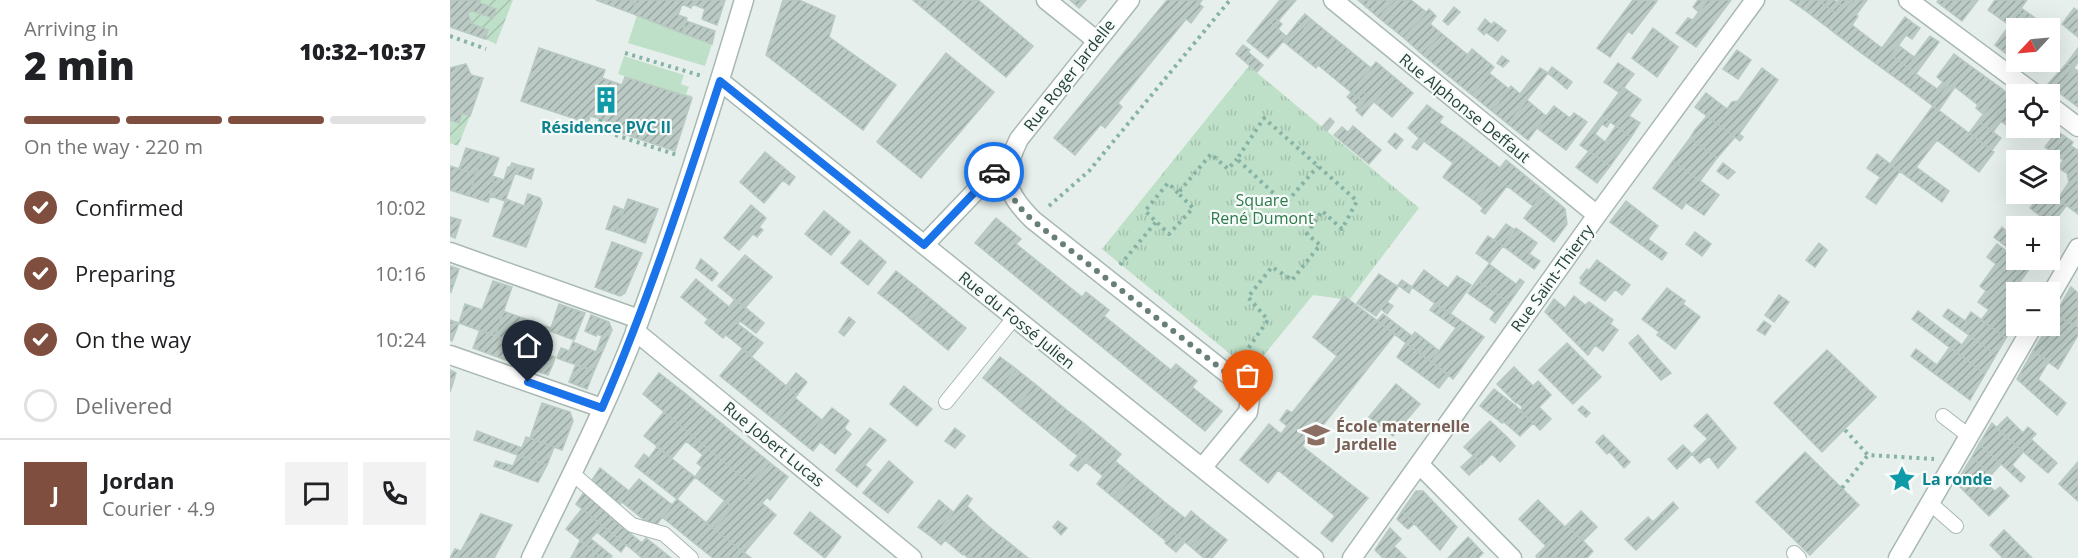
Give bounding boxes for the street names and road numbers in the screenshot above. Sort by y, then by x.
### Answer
street label: Rue Roger Jardelle [1018,15,1120,135]
street label: Rue Alphonse Deffaut [1395,48,1535,168]
street label: Rue Saint-Thierry [1506,219,1599,336]
street label: Rue du Fossé Julien [954,266,1080,374]
street label: Rue Jobert Lucas [719,396,829,492]

